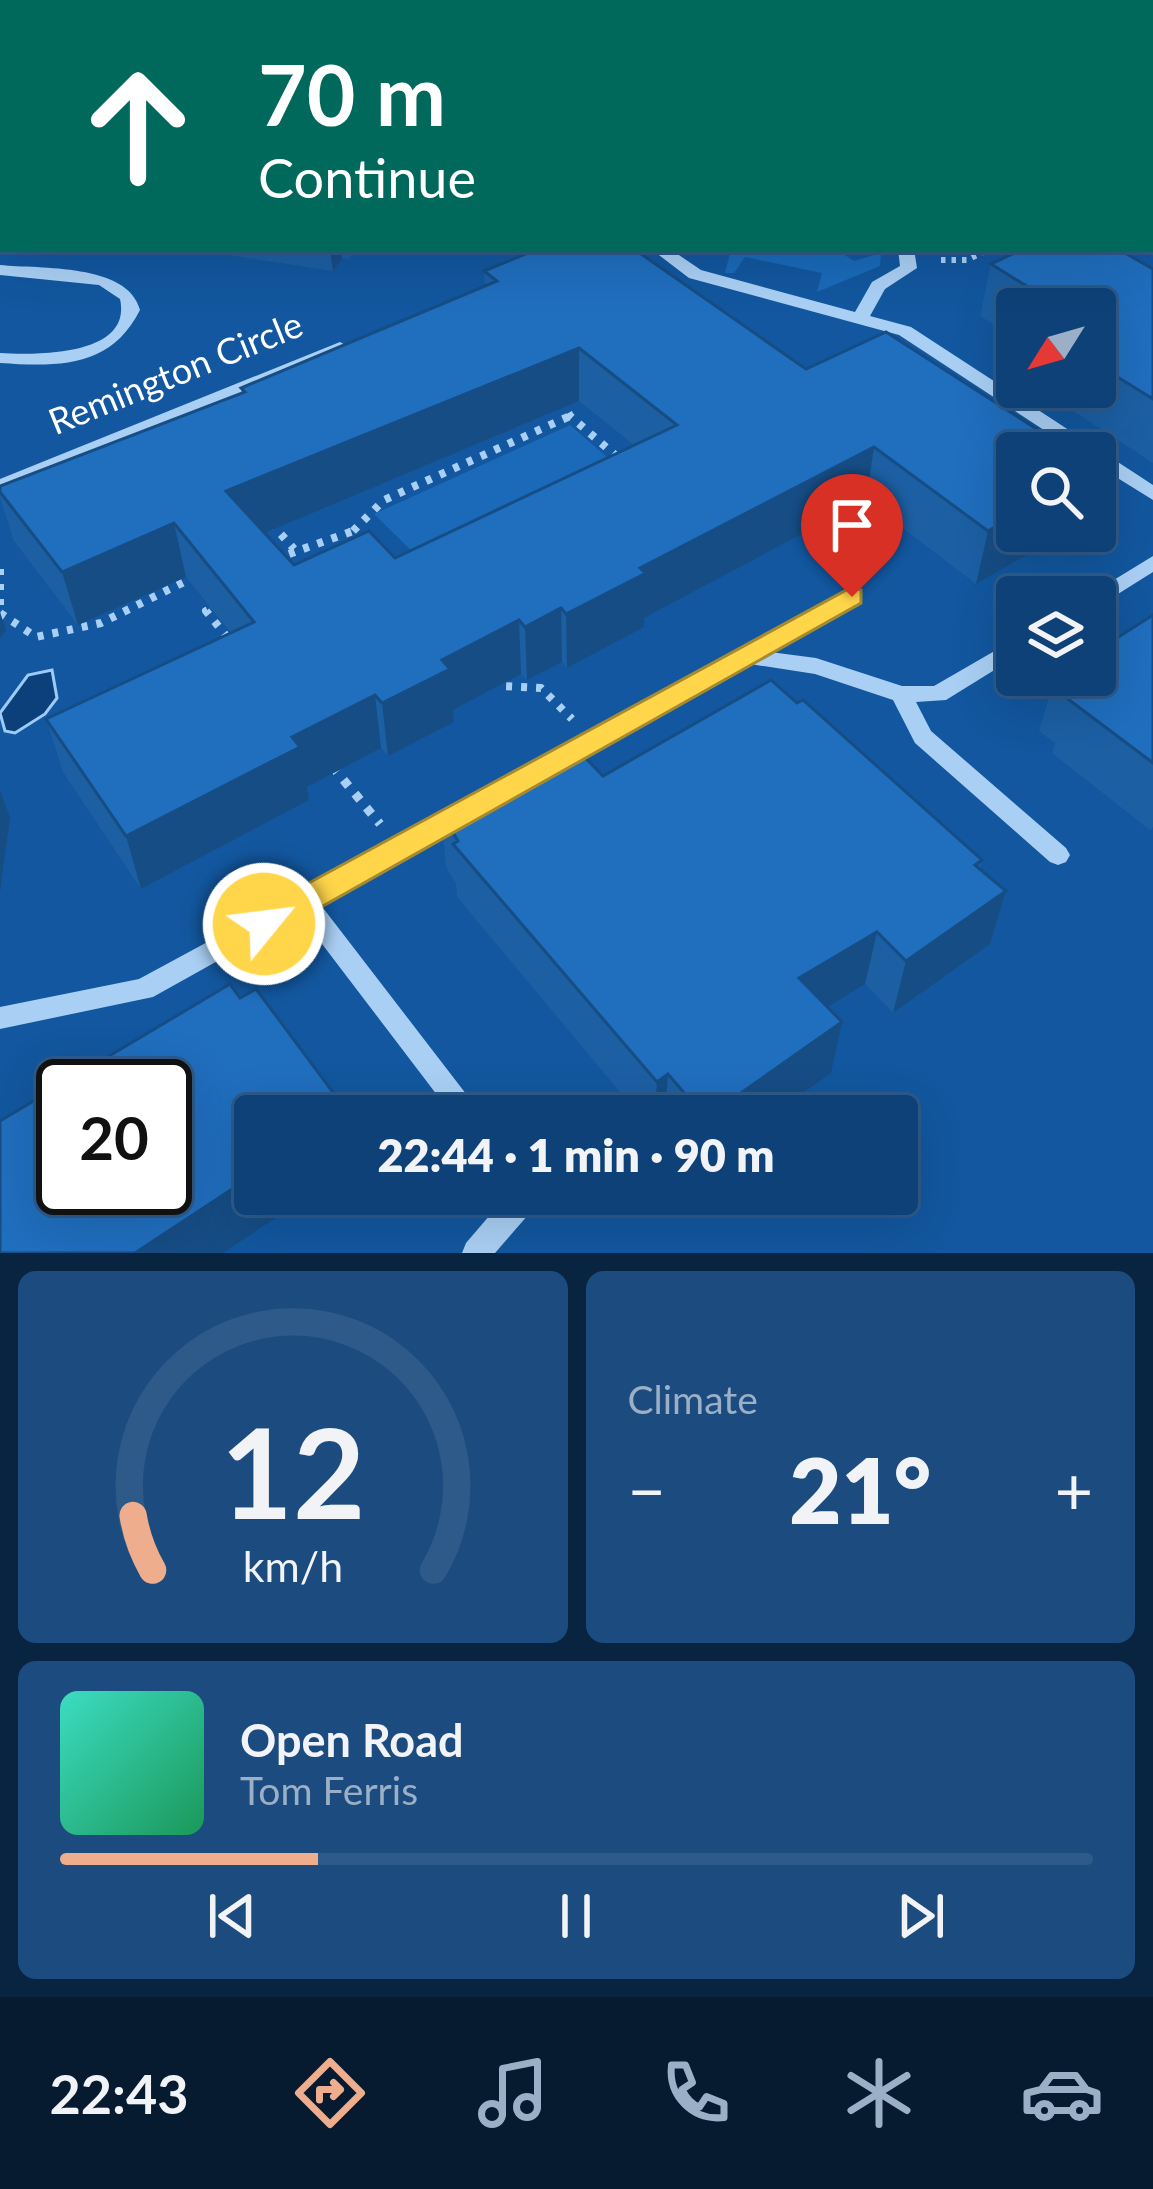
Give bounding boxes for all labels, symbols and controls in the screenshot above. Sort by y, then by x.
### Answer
text: 70 m [258,43,446,144]
icon: ahead [60,48,216,204]
text: Continue [258,145,476,210]
north arrow [996,288,1116,408]
map controls [996,288,1116,696]
street label: Remington Circle [42,301,308,443]
button: search [996,432,1116,552]
pin [801,474,903,597]
icon: arrive [819,492,885,558]
button: layers [996,576,1116,696]
position arrow [201,861,327,987]
speed limit sign: 20 [36,1059,192,1215]
text: 22:44 · 1 min · 90 m [377,1128,775,1182]
text: Climate [628,1376,758,1422]
text: 12 [220,1396,365,1546]
text: 21° [789,1435,931,1543]
text: − [628,1450,666,1529]
text: + [1055,1450,1093,1529]
text: km/h [243,1540,343,1591]
text: Open Road [240,1713,464,1767]
text: Tom Ferris [240,1767,418,1813]
icon: previous [199,1883,265,1949]
icon: pause [543,1883,609,1949]
icon: next [888,1883,954,1949]
icon: directions [288,2051,372,2135]
icon: music [471,2051,555,2135]
icon: phone [654,2051,738,2135]
icon: climate [837,2051,921,2135]
icon: car [1020,2051,1104,2135]
text: 22:43 [49,2061,189,2126]

